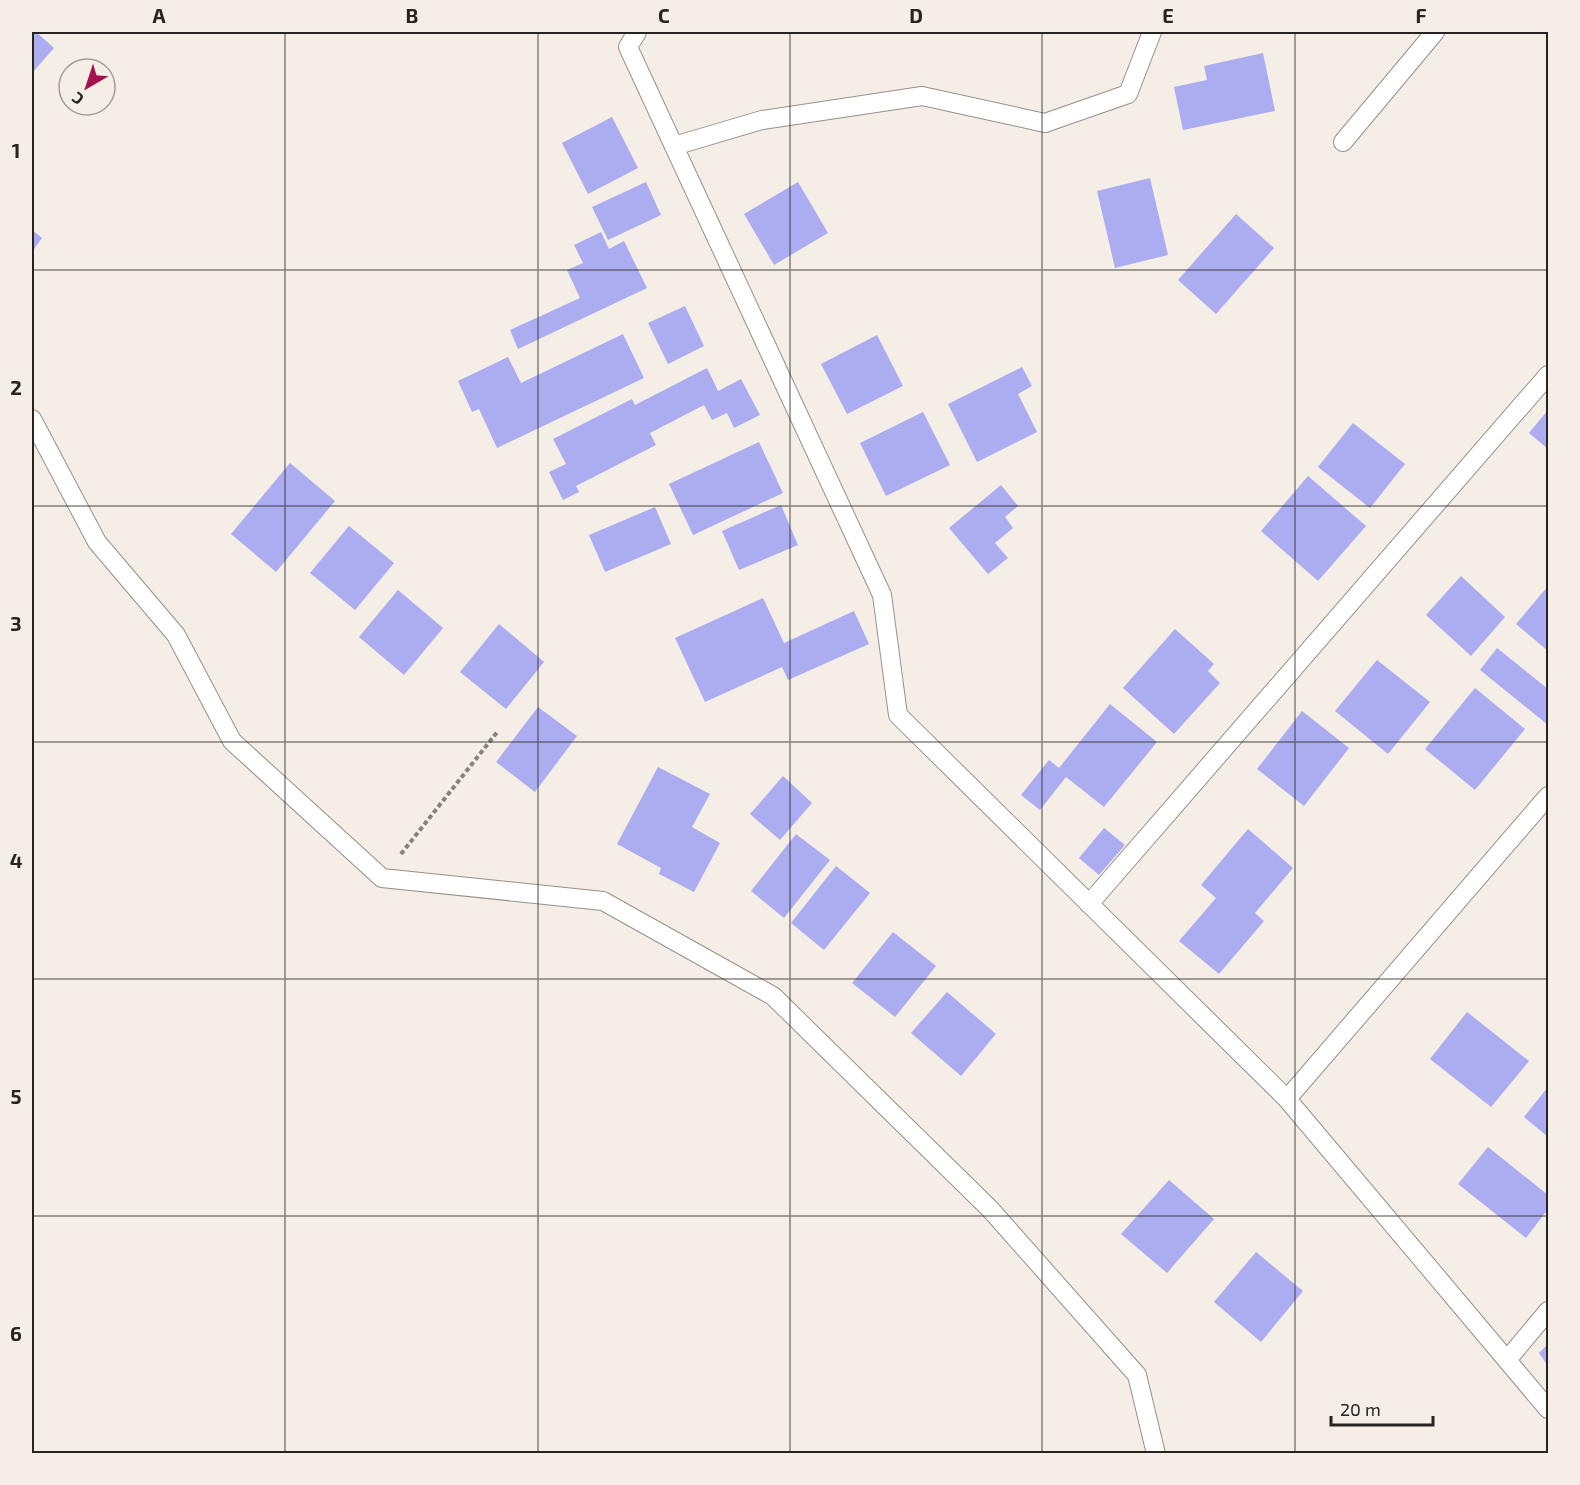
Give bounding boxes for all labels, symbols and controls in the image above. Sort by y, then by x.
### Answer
text: A [152,3,166,27]
text: B [406,3,418,27]
text: C [658,3,670,27]
text: D [909,3,923,27]
text: E [1162,3,1174,27]
text: F [1415,3,1427,27]
north arrow [57,57,117,117]
text: С [68,89,87,109]
text: 1 [12,138,20,162]
text: 2 [10,375,22,399]
text: 3 [10,611,22,635]
text: 4 [10,848,23,872]
text: 5 [10,1084,22,1108]
text: 6 [10,1321,22,1345]
scale bar [1331,1389,1433,1427]
text: 20 m [1340,1398,1381,1420]

